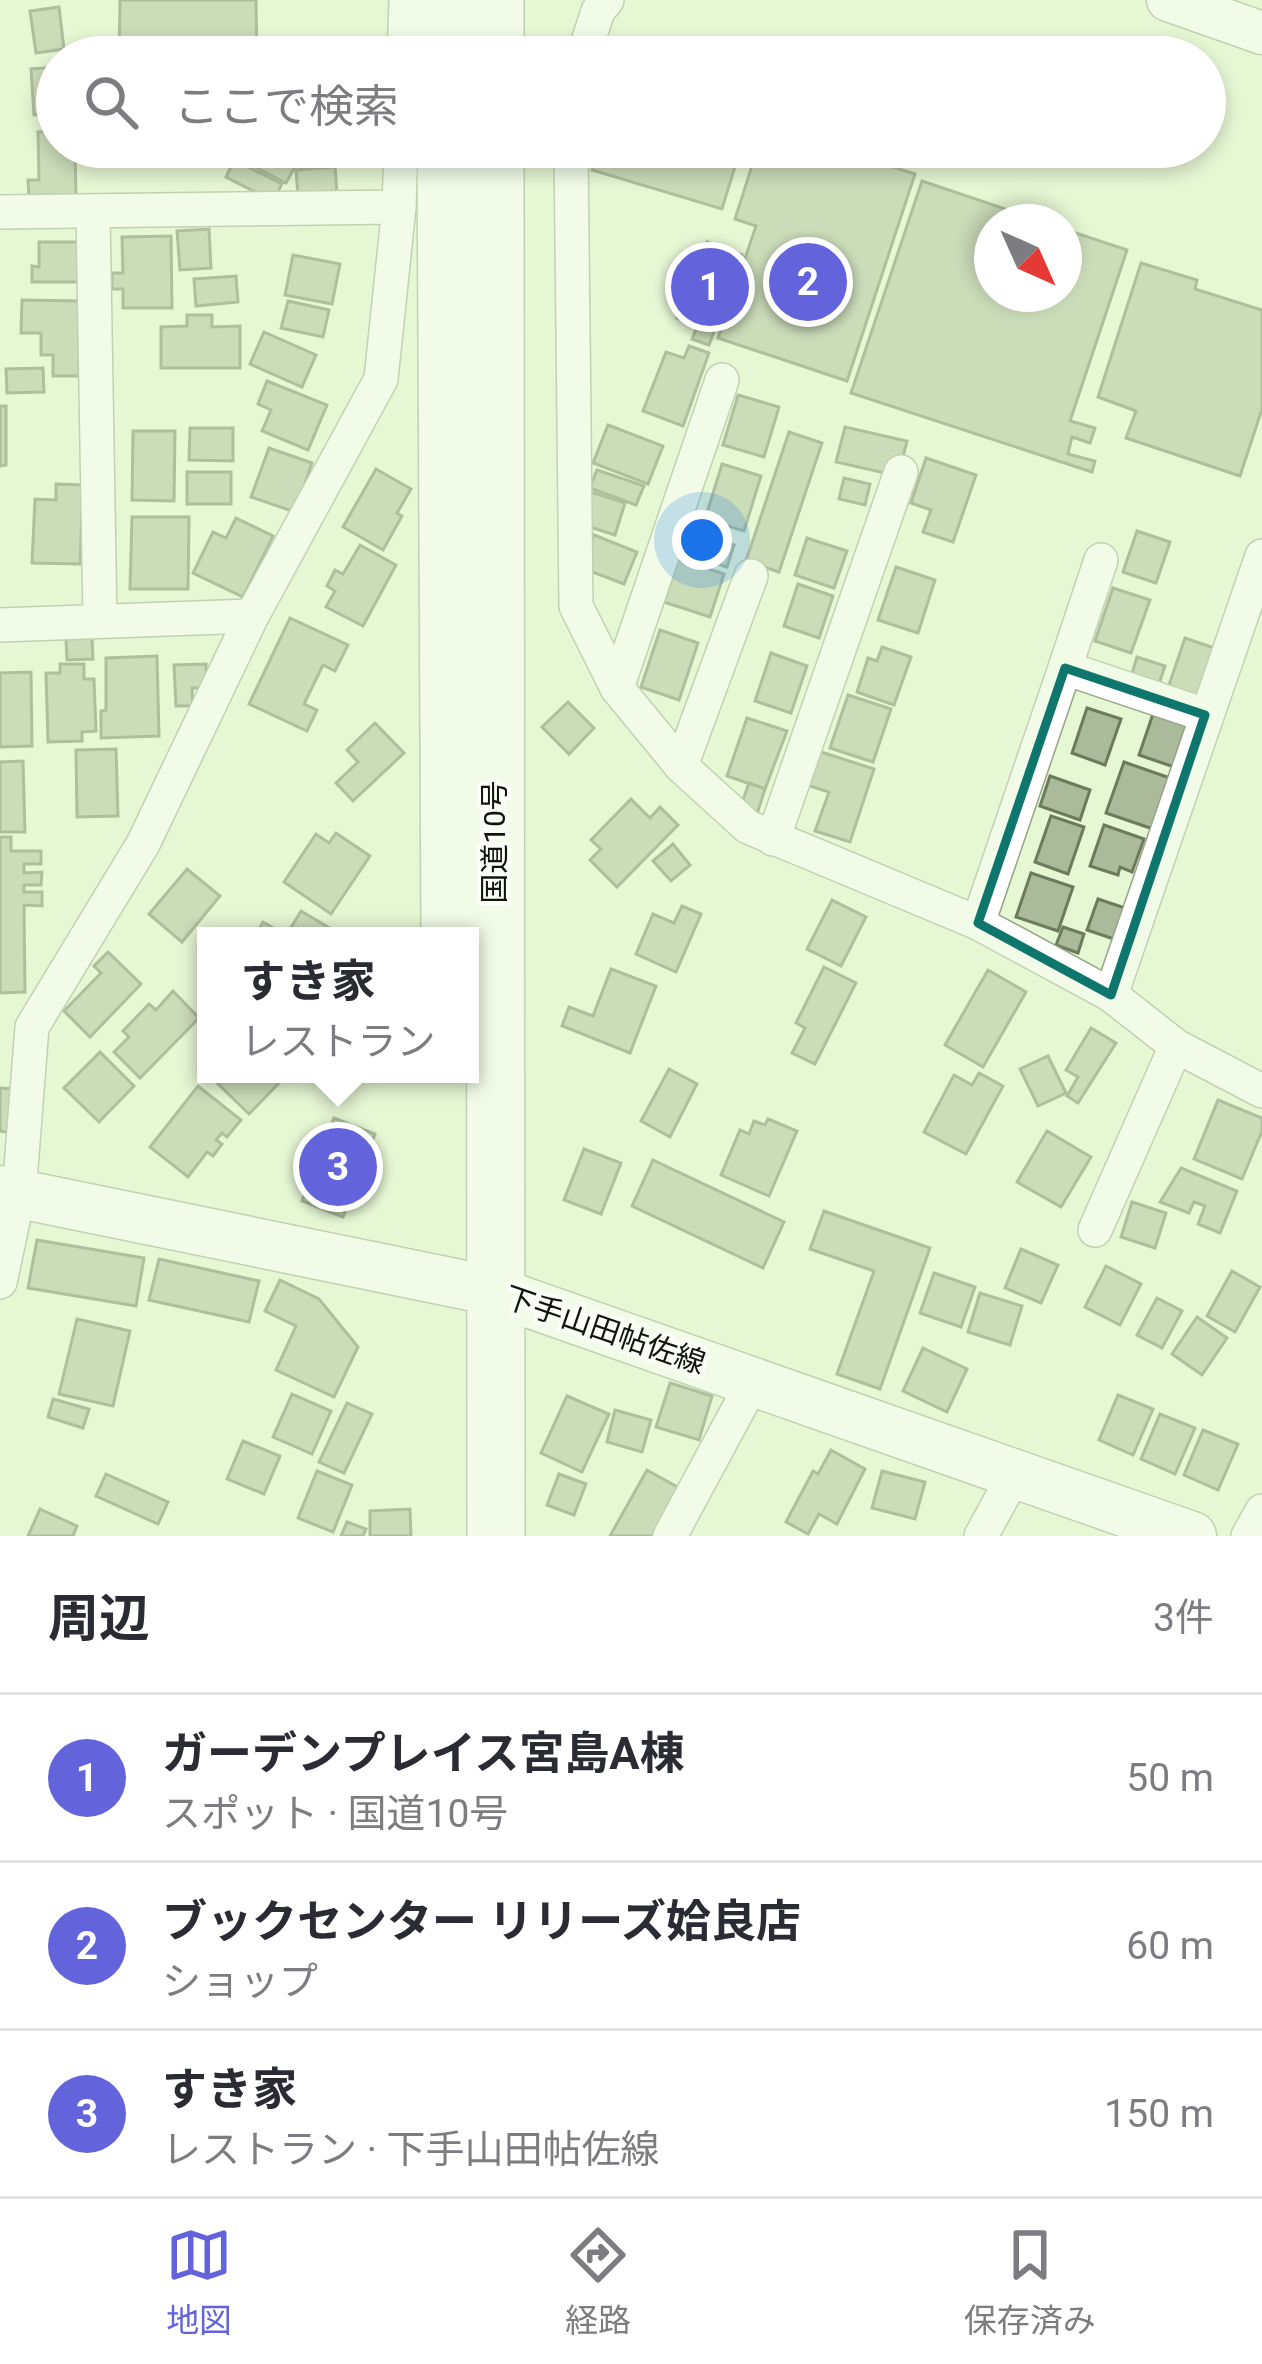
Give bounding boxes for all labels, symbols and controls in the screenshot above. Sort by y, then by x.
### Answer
search box [36,36,1226,168]
icon: search [78,69,144,135]
text: ここで検索 [174,80,399,133]
north arrow [974,204,1082,312]
pin: 2 [769,237,847,327]
pin: 1 [671,242,749,332]
your location [672,510,732,570]
street label: 国道10号 [477,780,512,904]
popup [197,927,479,1083]
text: すき家 [240,955,376,1008]
text: レストラン [240,1019,436,1065]
pin: 3 [299,1122,377,1212]
street label: 下手山田帖佐線 [500,1279,710,1381]
text: 周辺 [48,1589,150,1648]
text: 3件 [1153,1595,1214,1641]
text: ガーデンプレイス宮島A棟 [162,1727,685,1780]
text: 1 [76,1755,98,1801]
text: 50 m [1126,1755,1214,1801]
text: スポット · 国道10号 [162,1791,508,1837]
text: ブックセンター リリーズ姶良店 [162,1895,801,1948]
text: 2 [76,1923,98,1969]
text: 60 m [1126,1923,1214,1969]
text: ショップ [162,1959,318,2005]
text: すき家 [162,2063,297,2116]
text: 3 [76,2091,98,2137]
text: 150 m [1104,2091,1214,2137]
text: レストラン · 下手山田帖佐線 [162,2127,660,2173]
tab: 地図 [166,2222,232,2342]
tab: 経路 [565,2222,631,2342]
tab: 保存済み [964,2222,1096,2342]

